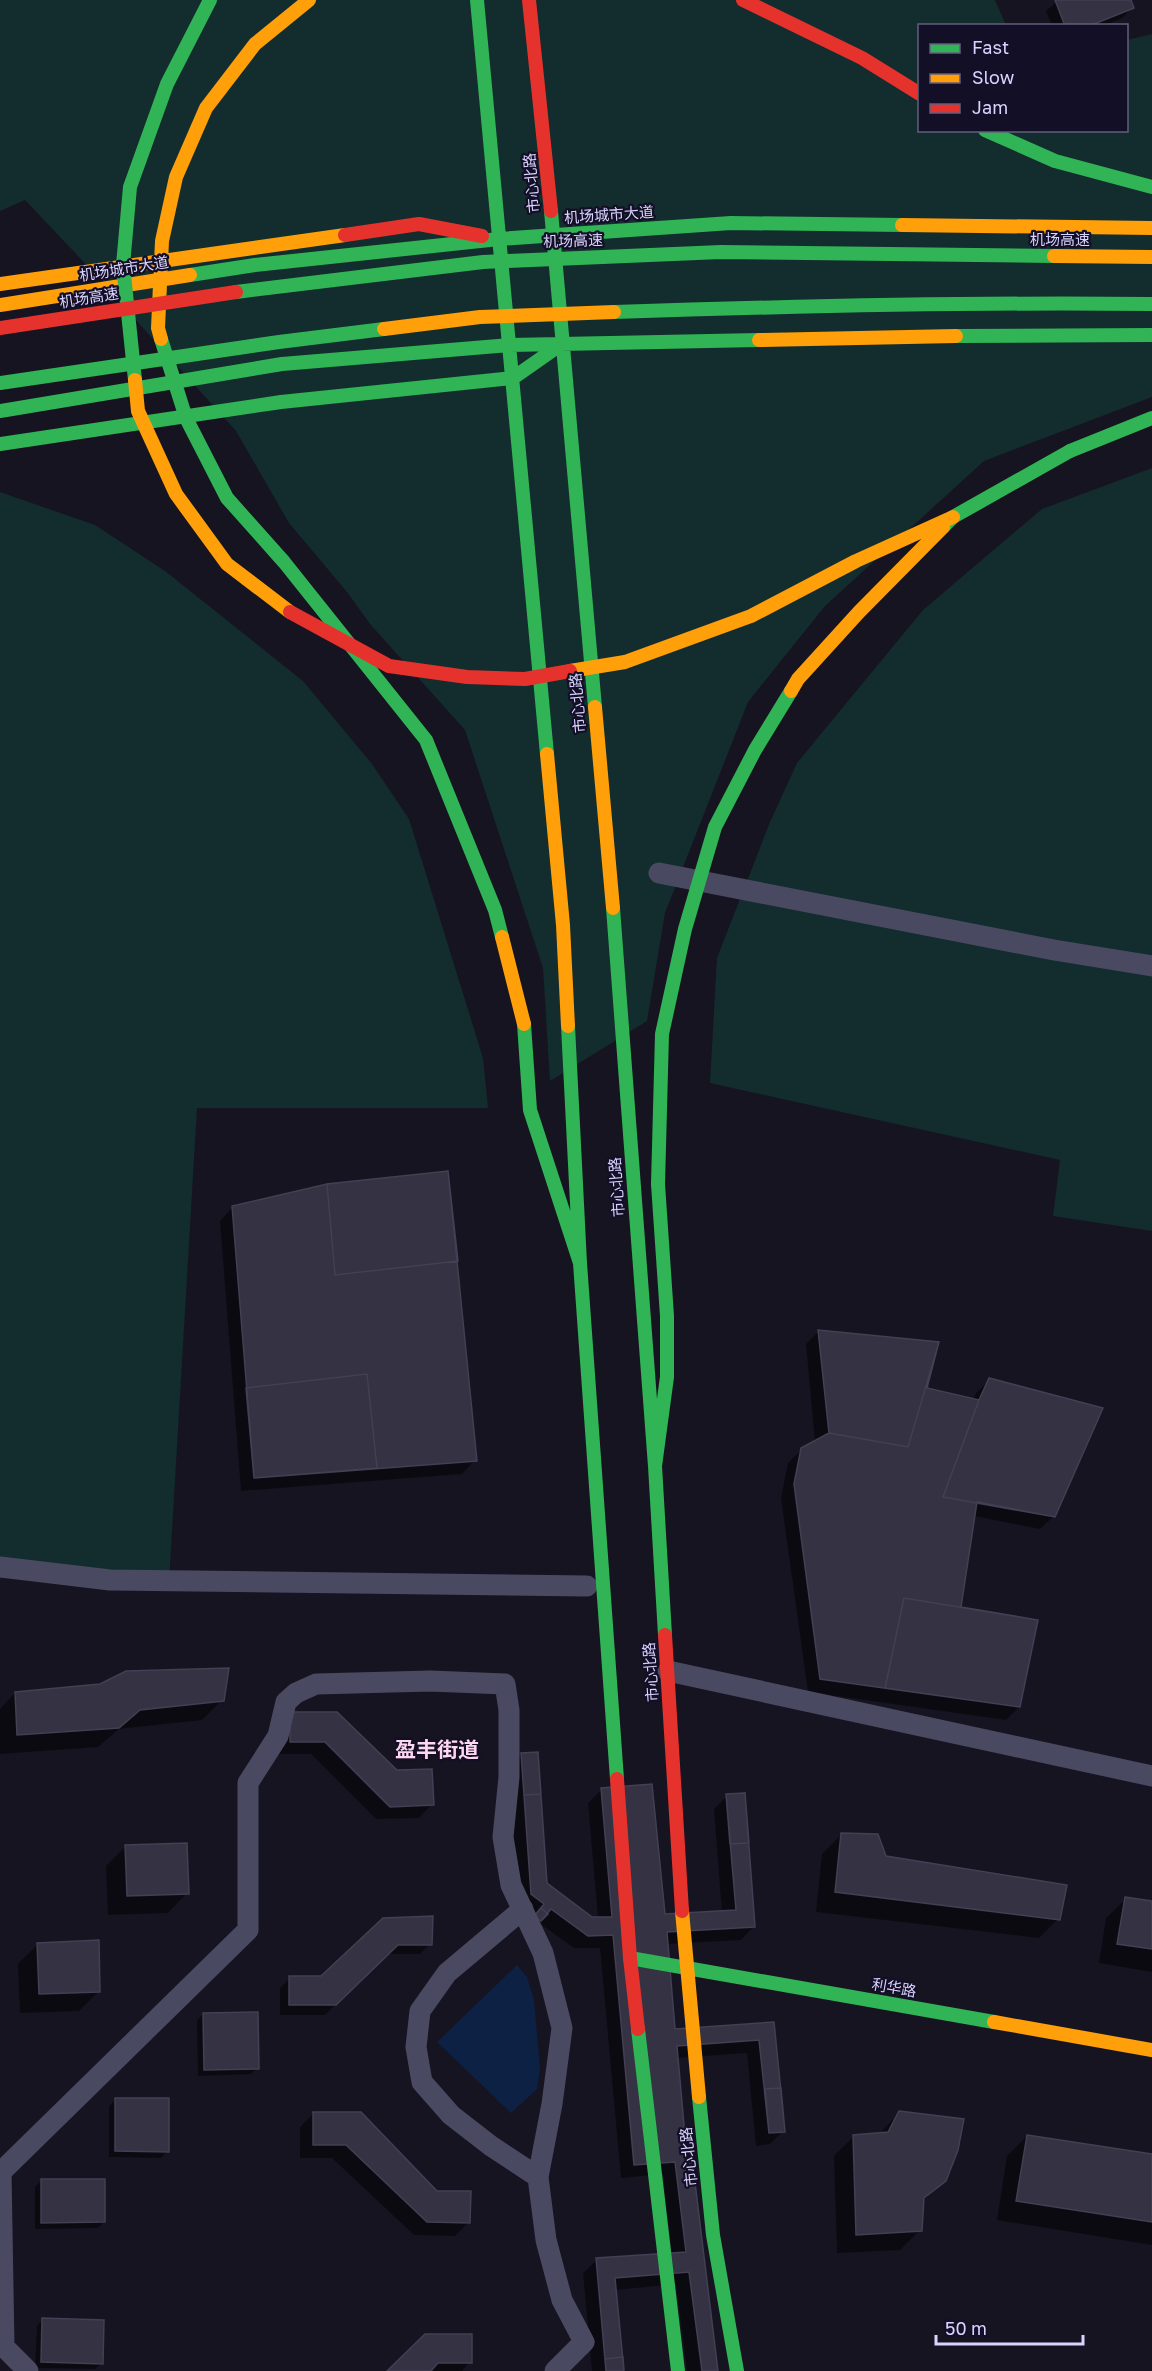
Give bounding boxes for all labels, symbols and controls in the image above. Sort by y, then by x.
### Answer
legend [918,24,1128,132]
text: Fast [972,36,1009,58]
text: Slow [972,66,1015,88]
text: Jam [972,96,1008,118]
street label: 市心北路 [519,152,543,214]
street label: 机场城市大道 [563,202,654,226]
street label: 机场高速 [543,230,603,250]
street label: 机场高速 [1030,230,1090,248]
street label: 机场城市大道 [78,252,170,284]
street label: 机场高速 [58,283,120,311]
street label: 市心北路 [565,672,589,734]
street label: 市心北路 [605,1157,627,1218]
street label: 市心北路 [639,1642,661,1703]
district label: 盈丰街道 [395,1736,479,1762]
street label: 利华路 [870,1974,918,2000]
street label: 市心北路 [676,2126,700,2188]
scale bar [936,2308,1083,2346]
text: 50 m [945,2317,987,2339]

